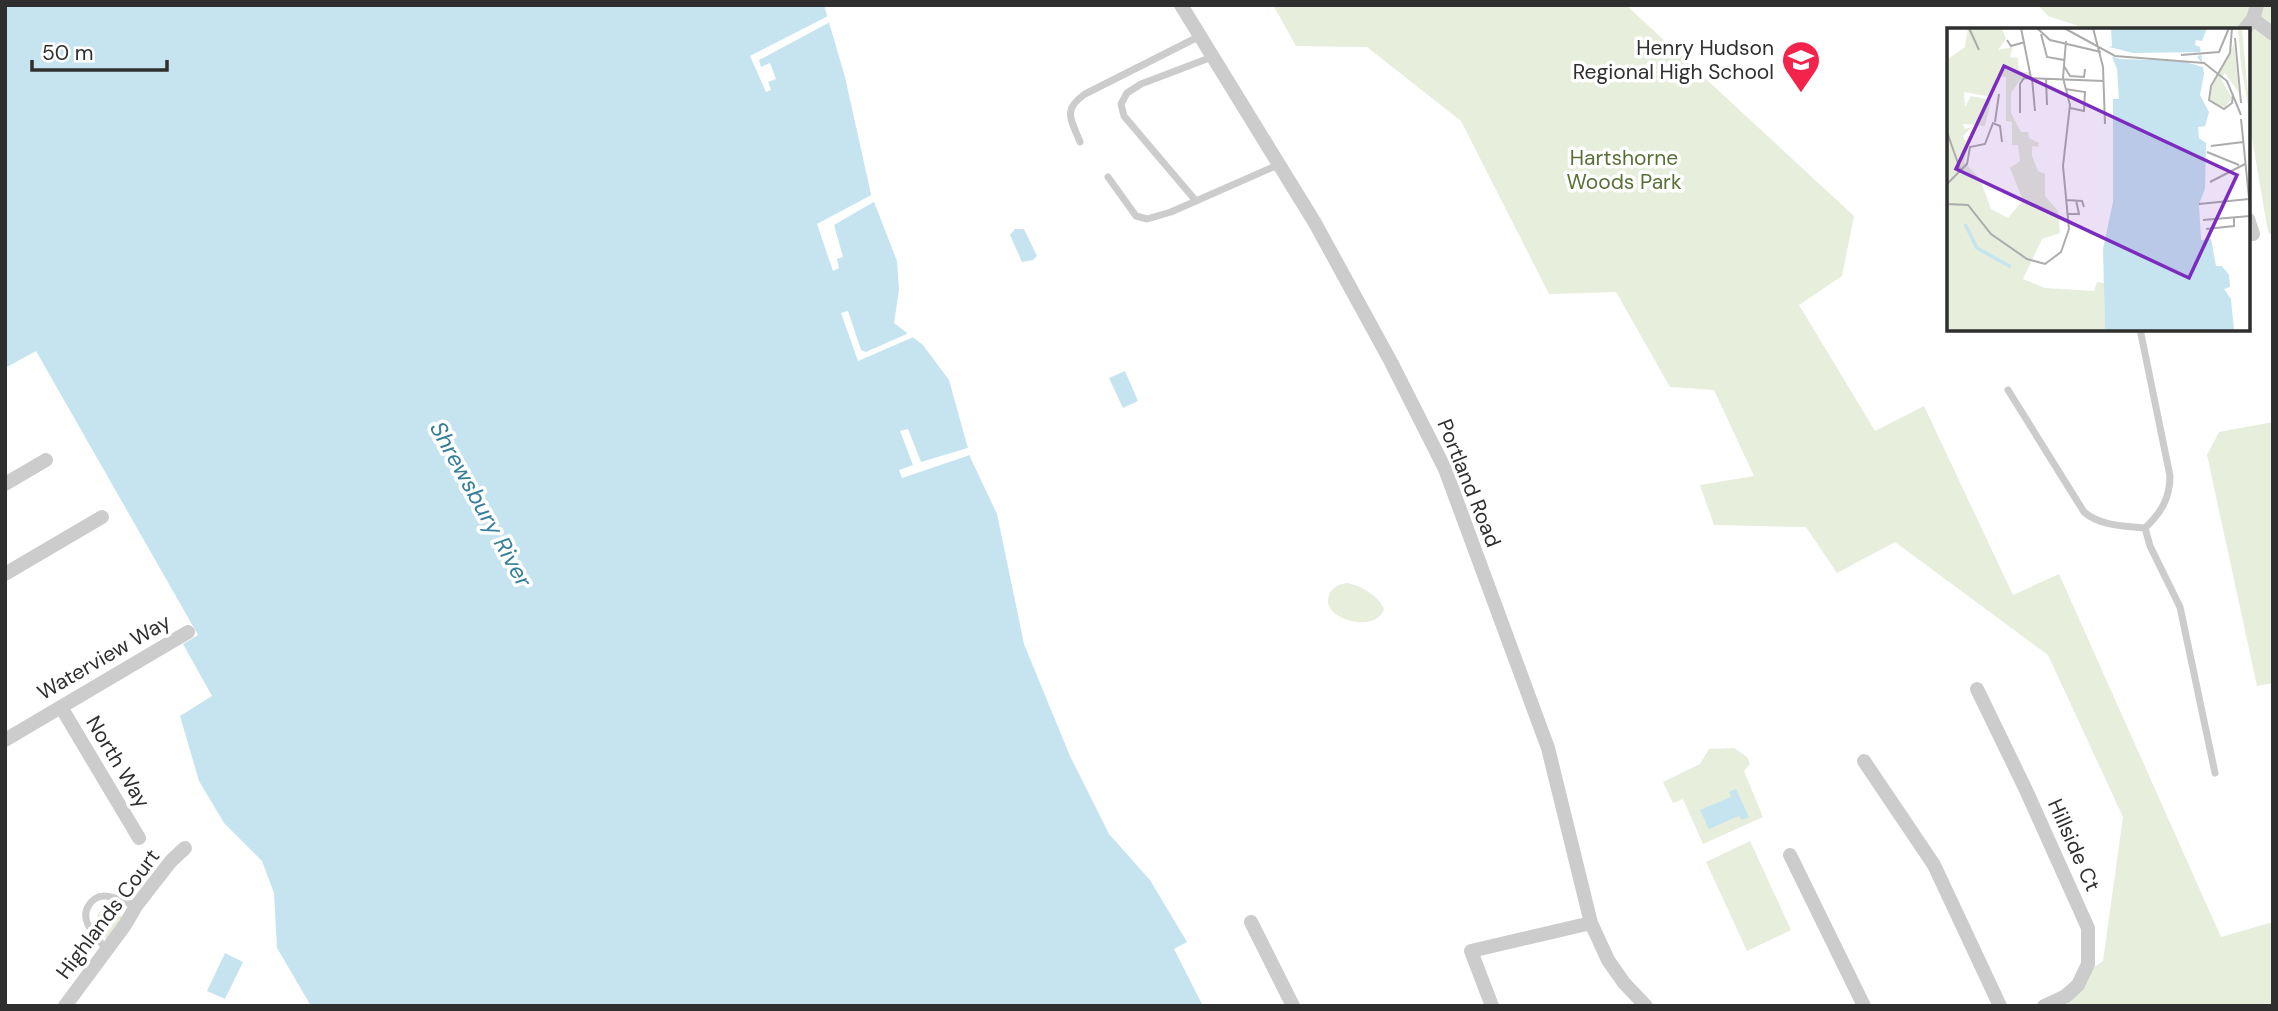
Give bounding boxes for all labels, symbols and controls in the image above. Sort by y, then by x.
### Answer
scale bar [32,28,166,72]
inset map [1947,28,2250,331]
place label: Henry Hudson Regional High School [1573,34,1774,86]
text: 50 m [42,39,93,67]
school or university icon: Henry Hudson Regional High School [1780,39,1822,94]
park label: Hartshorne Woods Park [1567,144,1682,196]
street label: Portland Road [1431,415,1507,551]
water label: Shrewsbury River [423,416,540,593]
street label: Waterview Way [32,607,176,706]
street label: North Way [80,711,157,814]
street label: Hillside Ct [2041,794,2107,896]
street label: Highlands Court [50,843,166,985]

